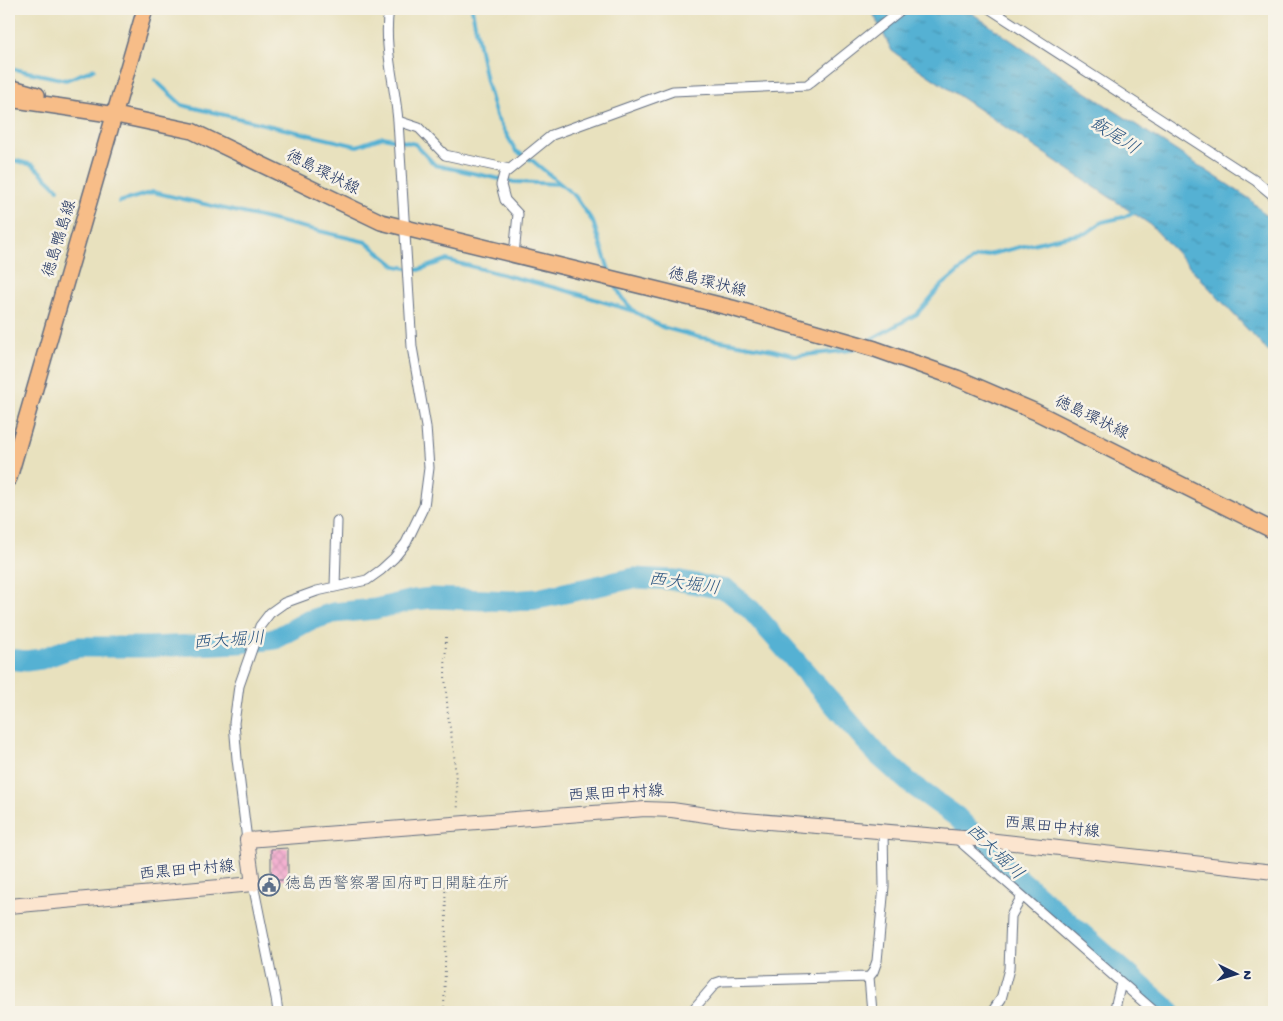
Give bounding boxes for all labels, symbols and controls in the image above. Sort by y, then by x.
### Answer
water label: 飯尾川 [1086,113,1143,161]
street label: 徳島環状線 [282,146,363,201]
street label: 徳島鴨島線 [38,197,82,280]
street label: 徳島環状線 [666,263,749,303]
street label: 徳島環状線 [1051,391,1132,445]
water label: 西大堀川 [647,570,721,600]
water label: 西大堀川 [192,629,266,655]
street label: 西黒田中村線 [567,781,664,807]
street label: 西黒田中村線 [1003,813,1101,843]
water label: 西大堀川 [961,820,1027,886]
street label: 西黒田中村線 [138,856,236,886]
public building icon: 徳島西警察署国府町日開駐在所 [257,873,281,897]
place label: 徳島西警察署国府町日開駐在所 [285,874,509,895]
north arrow [1210,948,1260,998]
text: N [1238,970,1255,980]

